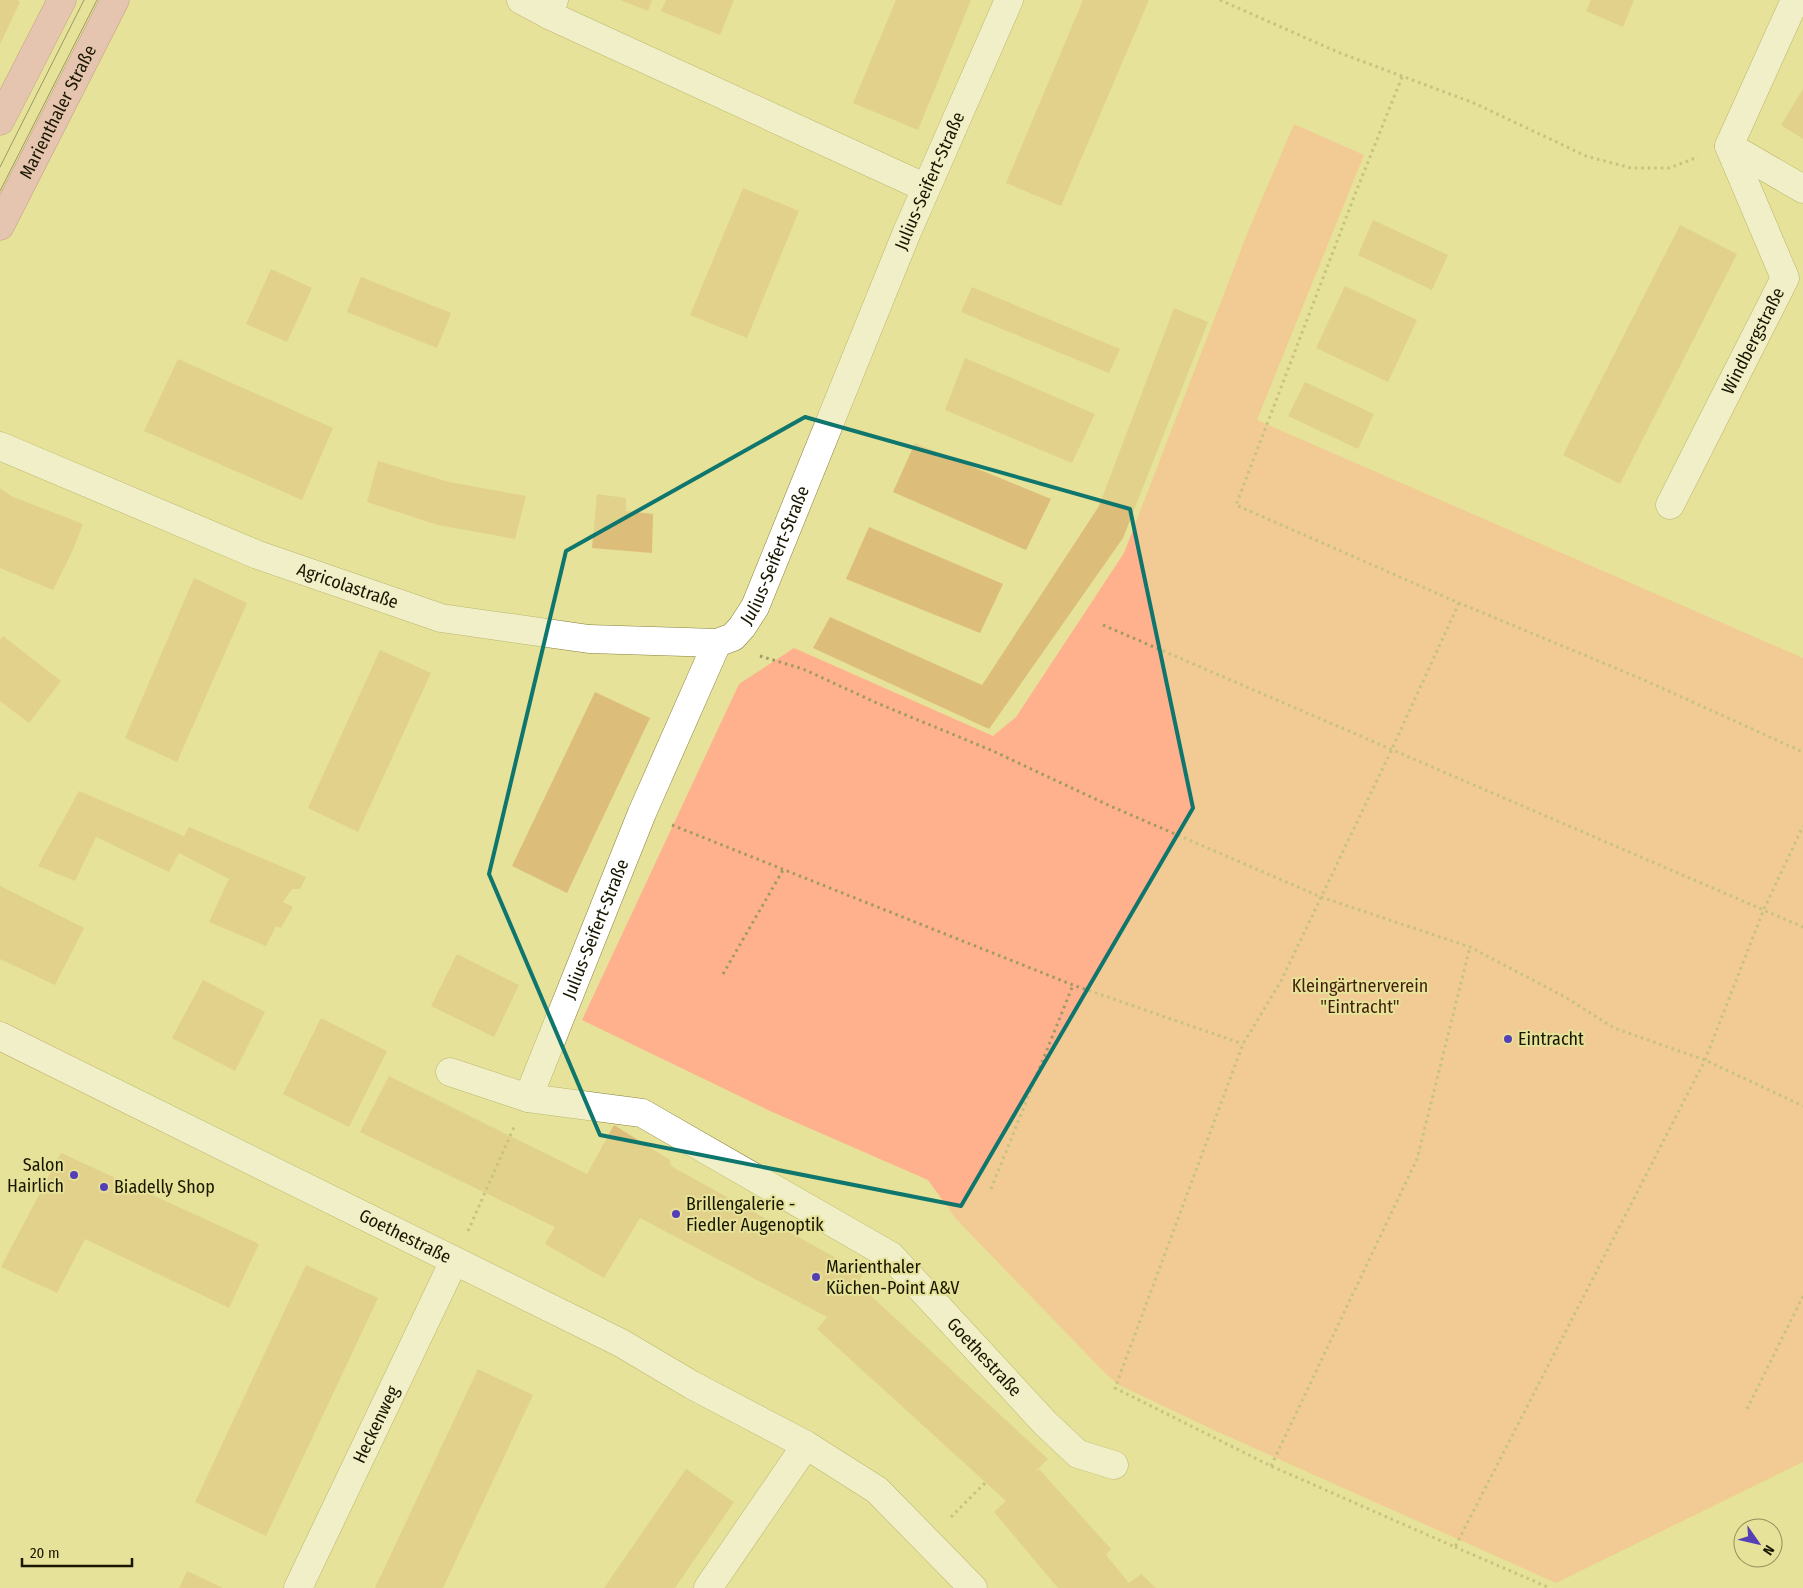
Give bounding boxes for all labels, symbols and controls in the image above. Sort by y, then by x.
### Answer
street label: Marienthaler Straße [15,41,101,182]
street label: Julius-Seifert-Straße [890,108,969,253]
street label: Windbergstraße [1717,284,1789,398]
street label: Julius-Seifert-Straße [736,483,814,629]
street label: Agricolastraße [294,558,401,614]
street label: Julius-Seifert-Straße [558,856,633,1002]
park label: Kleingärtnerverein "Eintracht" [1292,975,1428,1018]
place label: Eintracht [1518,1028,1584,1050]
marker: Eintracht [1502,1033,1514,1045]
place label: Salon Hairlich [7,1154,64,1197]
marker: Salon Hairlich [68,1169,80,1181]
place label: Biadelly Shop [114,1176,215,1198]
marker: Biadelly Shop [98,1181,110,1193]
place label: Brillengalerie - Fiedler Augenoptik [686,1193,824,1236]
street label: Goethestraße [356,1204,455,1268]
marker: Brillengalerie - Fiedler Augenoptik [670,1208,682,1220]
place label: Marienthaler Küchen-Point A&V [826,1256,960,1299]
marker: Marienthaler Küchen-Point A&V [810,1271,822,1283]
street label: Goethestraße [942,1313,1026,1401]
street label: Heckenweg [348,1382,404,1467]
north arrow [1733,1518,1783,1568]
scale bar [22,1536,132,1568]
text: N [1759,1542,1778,1558]
text: 20 m [30,1544,60,1562]

